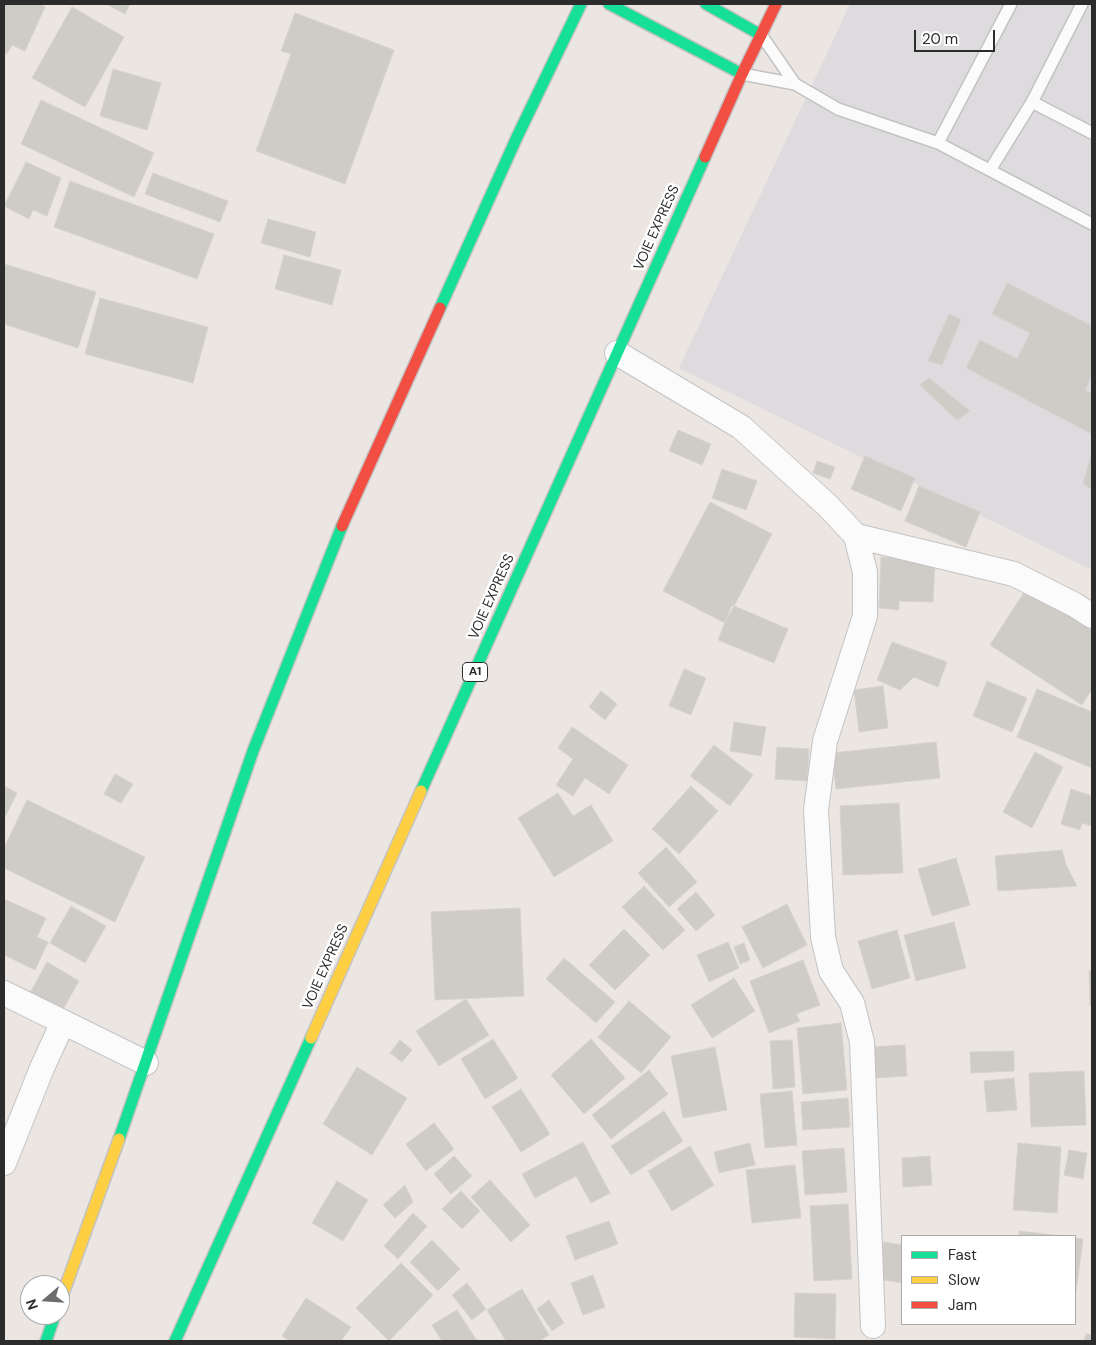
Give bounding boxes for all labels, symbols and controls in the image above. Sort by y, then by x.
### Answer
scale bar [916,20,997,52]
text: 20 m [922,29,958,49]
street label: VOIE EXPRESS [631,183,683,273]
street label: VOIE EXPRESS [466,552,518,642]
road number: A1 [462,662,488,682]
street label: VOIE EXPRESS [300,922,352,1012]
legend [901,1235,1076,1325]
text: Fast [948,1245,977,1265]
text: Slow [948,1270,980,1290]
north arrow [20,1275,70,1325]
text: Jam [948,1295,977,1315]
text: N [22,1297,42,1312]

